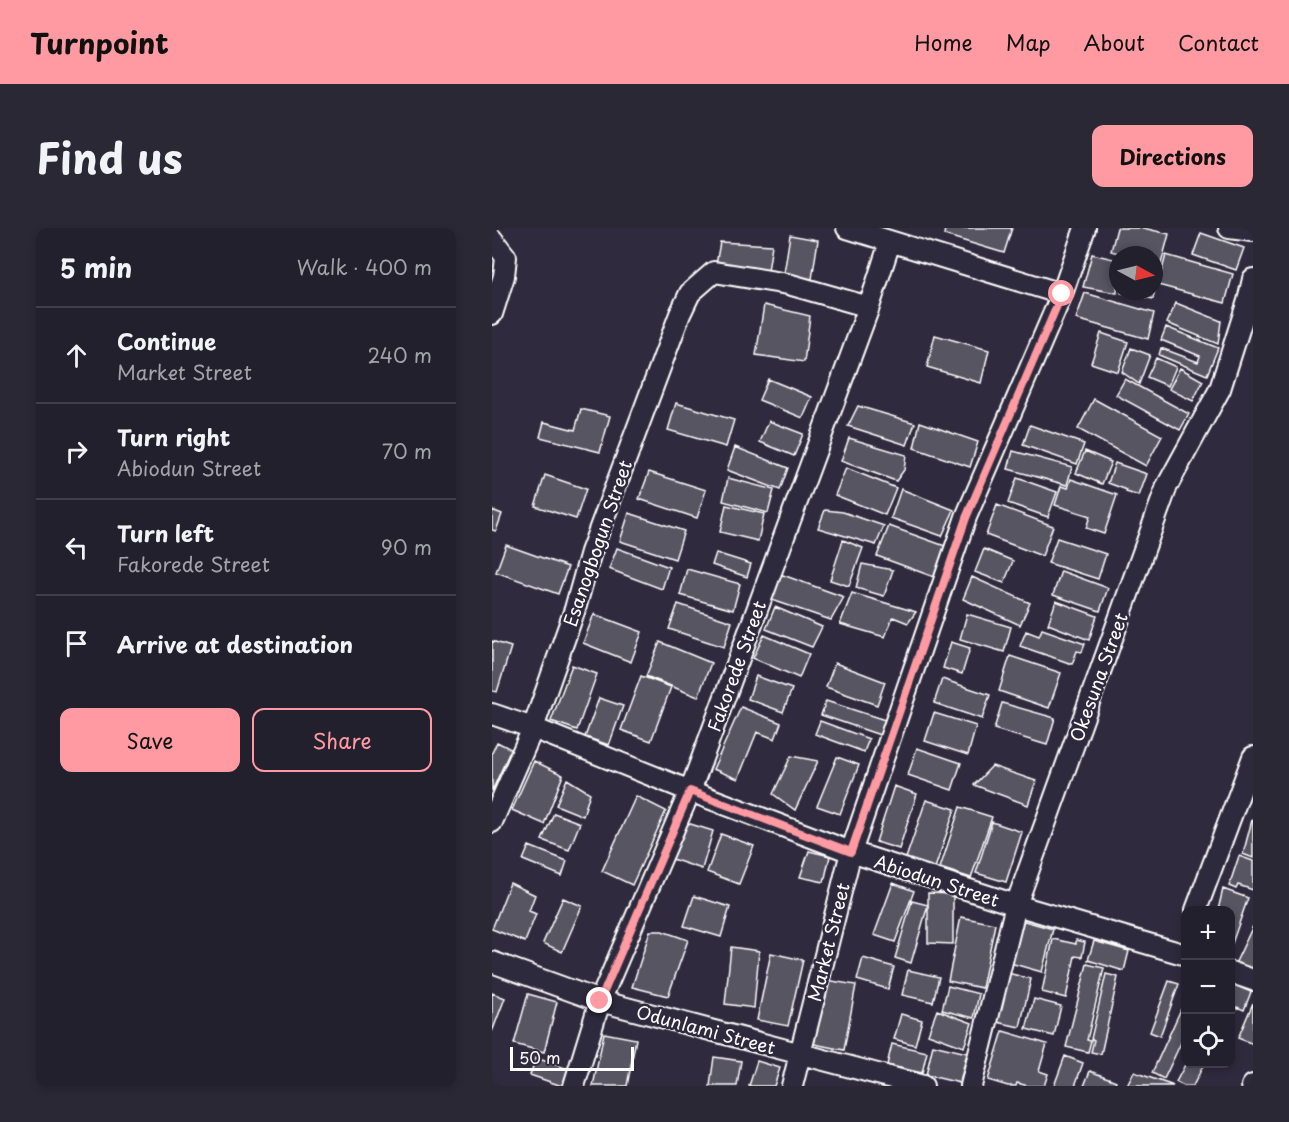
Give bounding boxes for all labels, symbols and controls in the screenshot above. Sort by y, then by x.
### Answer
text: Turnpoint [30,21,169,64]
text: Home [914,26,973,58]
text: Map [1006,26,1051,58]
text: About [1084,26,1145,58]
text: Contact [1178,26,1259,58]
text: Find us [36,125,183,188]
button: Directions [1092,125,1253,187]
north arrow [1109,246,1163,300]
text: 5 min [60,248,132,287]
text: Walk · 400 m [297,252,432,282]
route start [1048,280,1074,306]
text: Continue [117,324,216,357]
icon: ahead [60,339,93,372]
text: 240 m [367,340,432,370]
text: Market Street [117,357,252,387]
text: Turn right [117,420,230,453]
icon: right [60,435,93,468]
text: 70 m [382,436,432,466]
text: Abiodun Street [117,453,261,483]
street label: Esanogbogun Street [556,456,638,630]
text: Turn left [117,516,214,549]
icon: left [60,531,93,564]
text: 90 m [381,532,432,562]
text: Fakorede Street [117,549,270,579]
street label: Fakorede Street [700,597,772,735]
street label: Okesuna Street [1062,609,1134,745]
icon: arrive [60,627,93,660]
text: Arrive at destination [117,627,353,660]
button: Save [60,708,240,772]
button: Share [252,708,432,772]
street label: Abiodun Street [871,847,1003,913]
street label: Market Street [800,880,856,1004]
map controls [1181,906,1235,1068]
button: + [1181,906,1235,960]
button: − [1181,960,1235,1014]
route end [586,987,612,1013]
street label: Odunlami Street [633,997,779,1061]
button: locate [1181,1014,1235,1068]
scale bar [510,1044,634,1072]
text: 50 m [519,1045,560,1069]

